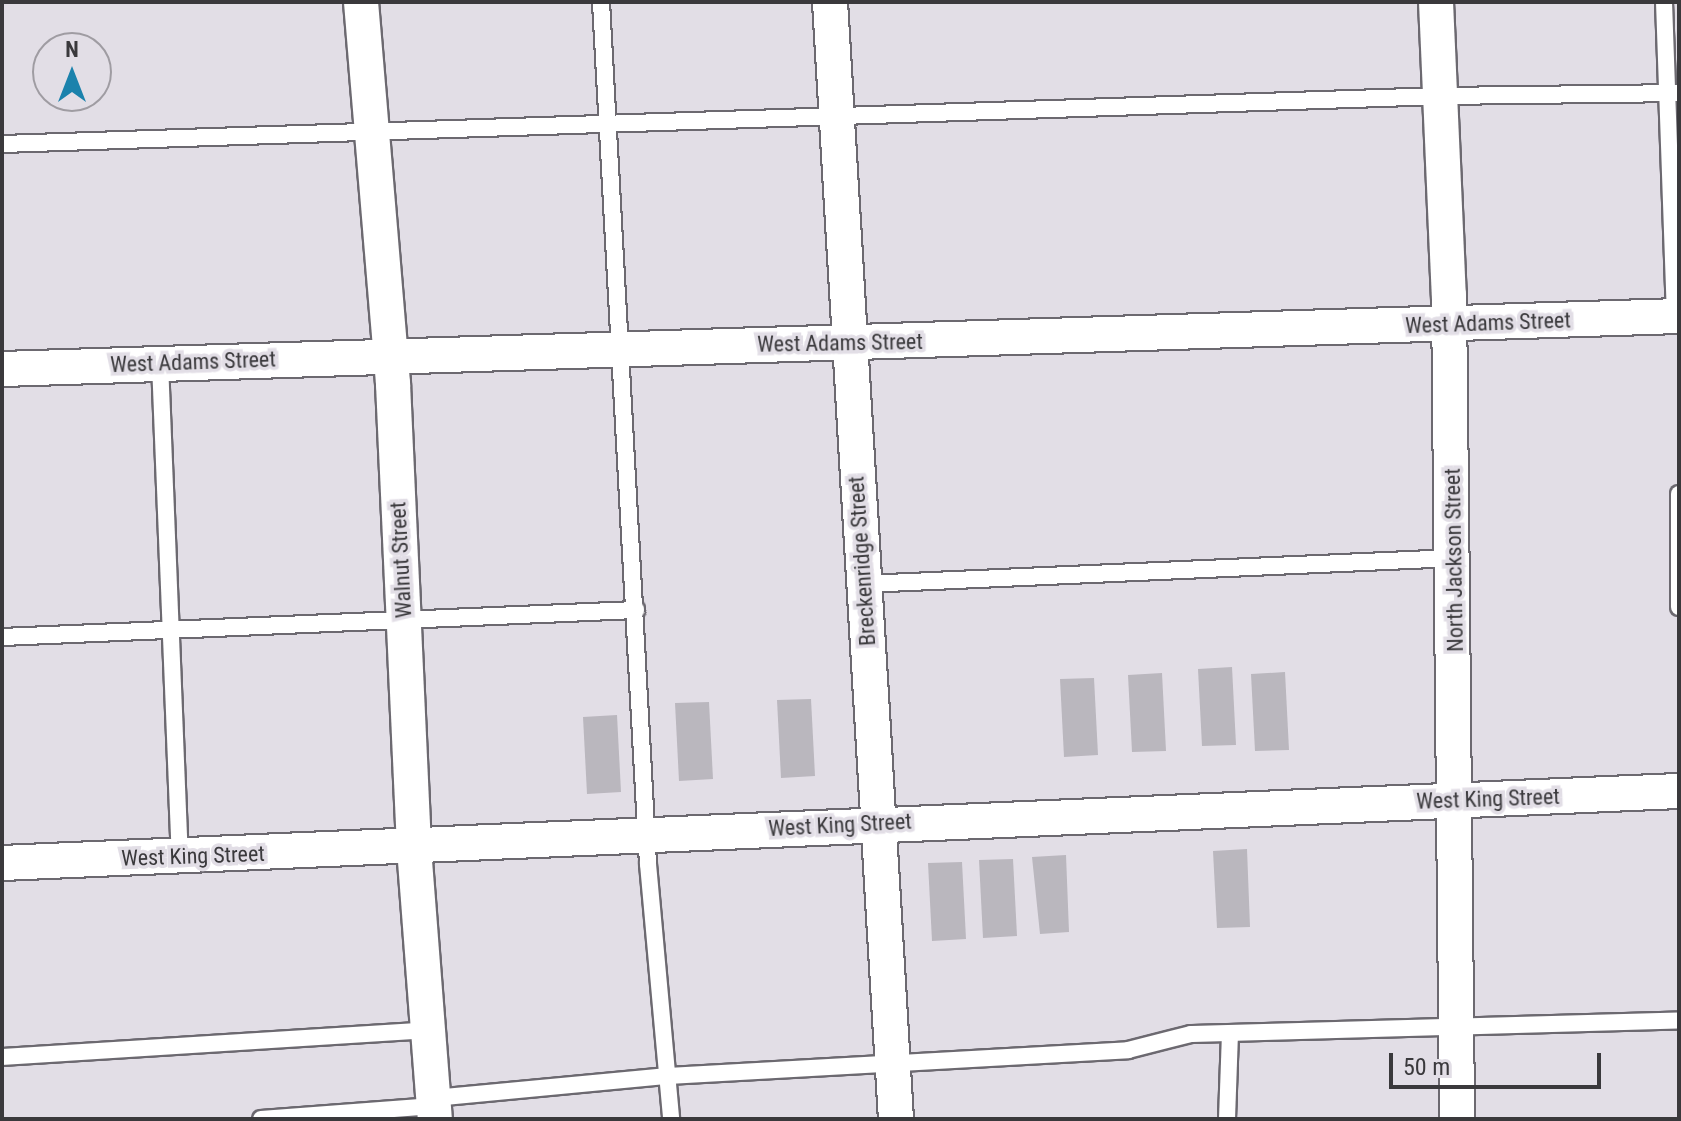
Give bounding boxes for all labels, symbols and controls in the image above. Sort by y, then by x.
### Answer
north arrow [32,32,112,112]
text: N [65,37,79,62]
street label: West Adams Street [1405,307,1571,339]
street label: West Adams Street [757,328,923,358]
street label: West Adams Street [110,346,276,378]
street label: North Jackson Street [1439,468,1469,652]
street label: Breckenridge Street [843,475,881,647]
street label: Walnut Street [385,501,417,619]
street label: West King Street [1416,783,1560,815]
street label: West King Street [768,808,912,842]
street label: West King Street [121,840,265,872]
scale bar [1393,1037,1605,1087]
text: 50 m [1403,1053,1450,1081]

